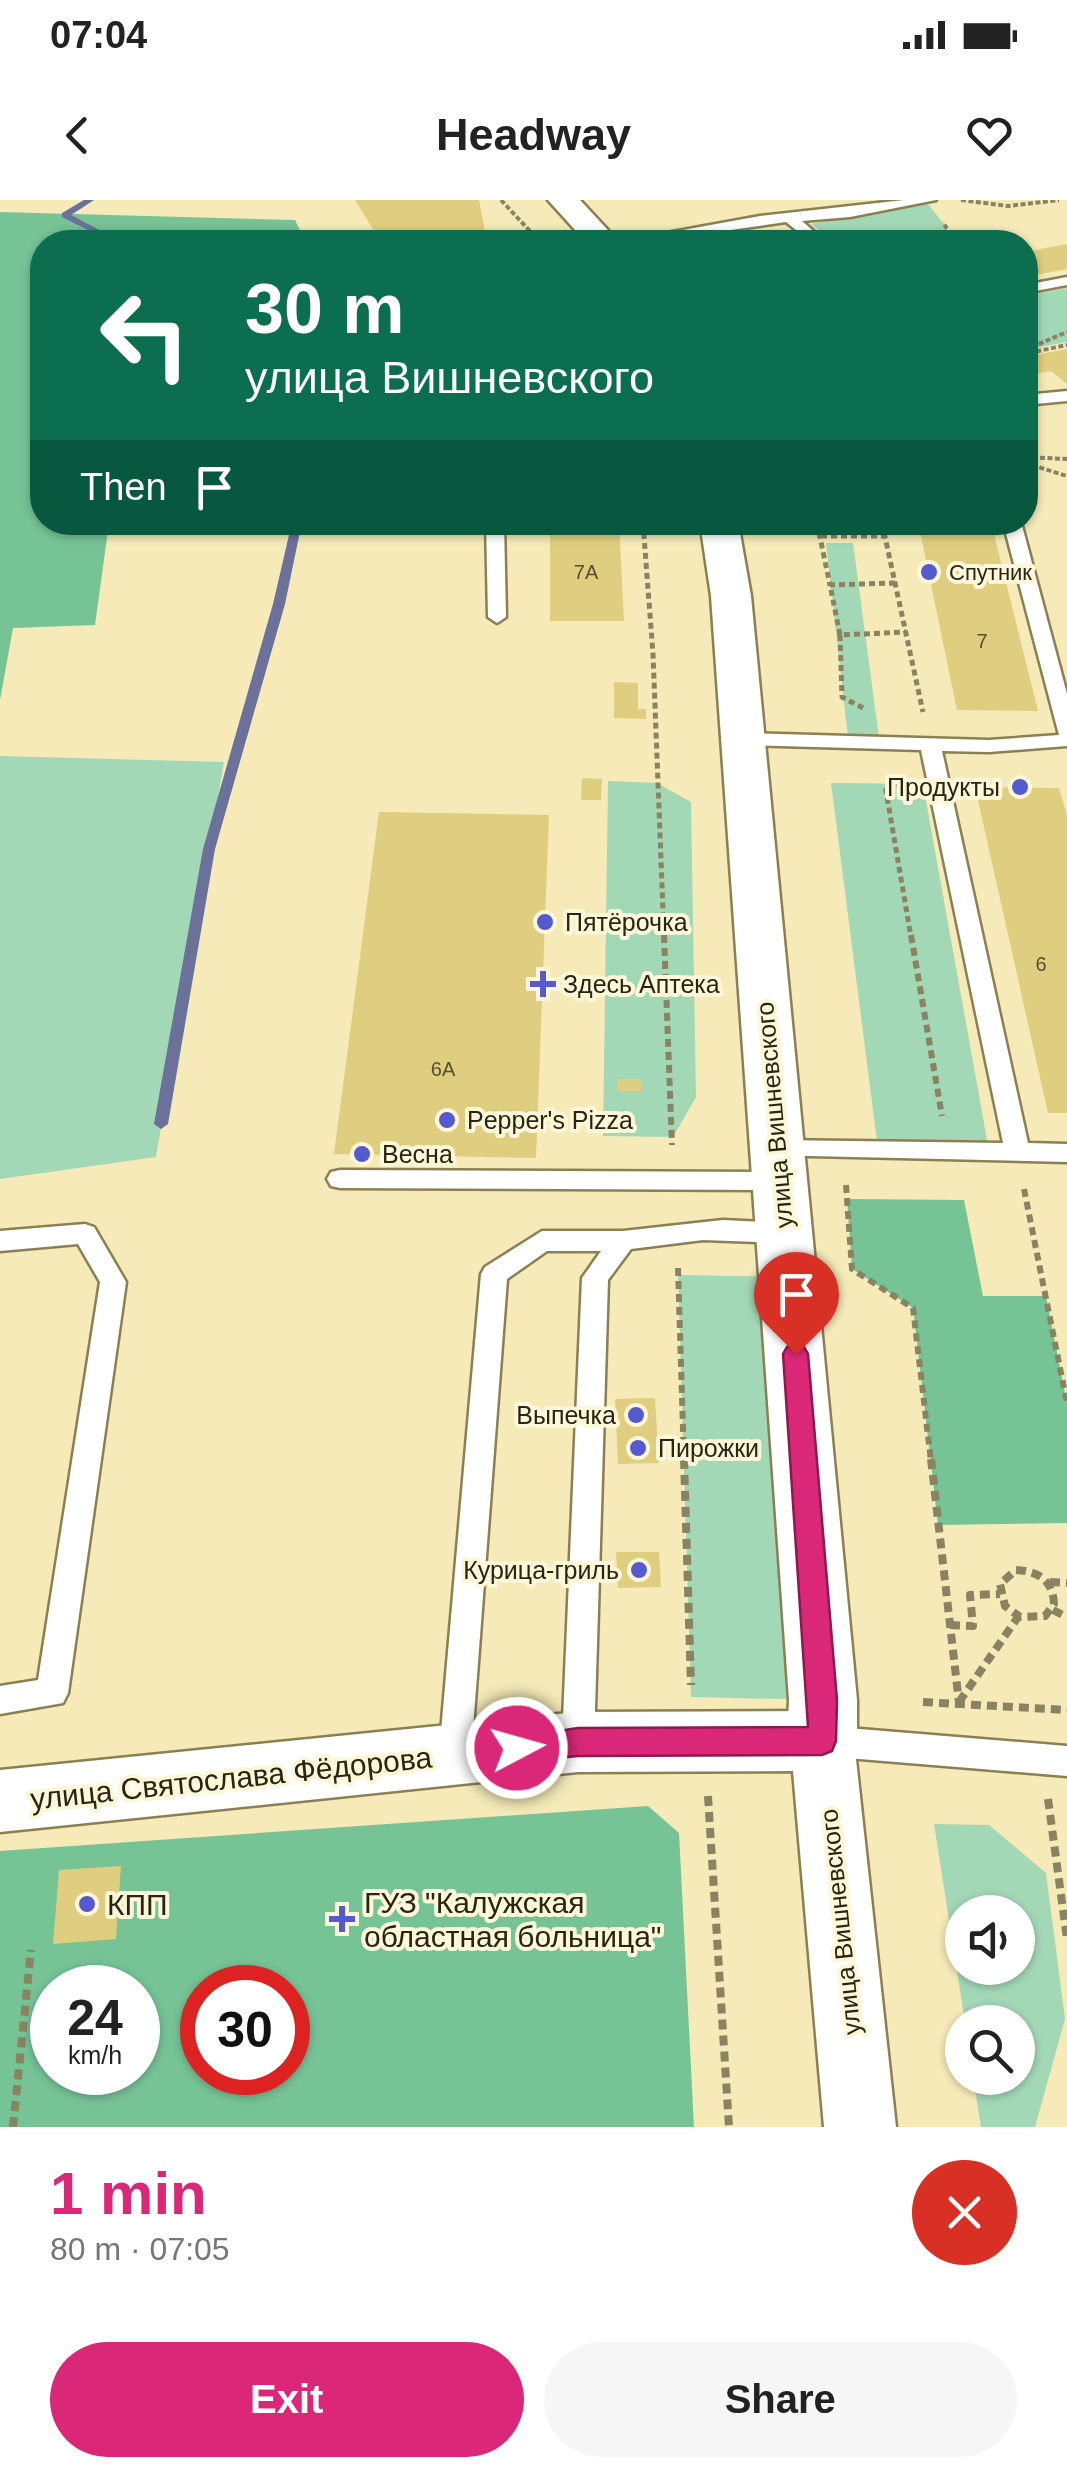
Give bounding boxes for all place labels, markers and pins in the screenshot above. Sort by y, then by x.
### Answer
place label: Спутник [949,560,1032,585]
marker: Спутник [918,561,940,583]
place label: Продукты [887,773,1000,801]
marker: Продукты [1009,776,1031,798]
place label: Пятёрочка [565,908,688,936]
marker: Пятёрочка [534,911,556,933]
place label: Здесь Аптека [563,970,720,998]
marker: Здесь Аптека [532,973,554,995]
place label: Pepper's Pizza [467,1106,633,1134]
marker: Pepper's Pizza [436,1109,458,1131]
place label: Весна [382,1140,453,1168]
marker: Весна [351,1143,373,1165]
pin [754,1252,839,1355]
place label: Выпечка [516,1401,616,1429]
marker: Выпечка [625,1404,647,1426]
place label: Пирожки [658,1434,759,1462]
marker: Пирожки [627,1437,649,1459]
place label: Курица-гриль [463,1556,619,1584]
marker: Курица-гриль [628,1559,650,1581]
place label: ГУЗ "Калужская областная больница" [364,1886,661,1953]
place label: КПП [107,1888,168,1921]
marker: КПП [76,1893,98,1915]
marker: ГУЗ "Калужская областная больница" [329,1906,355,1932]

